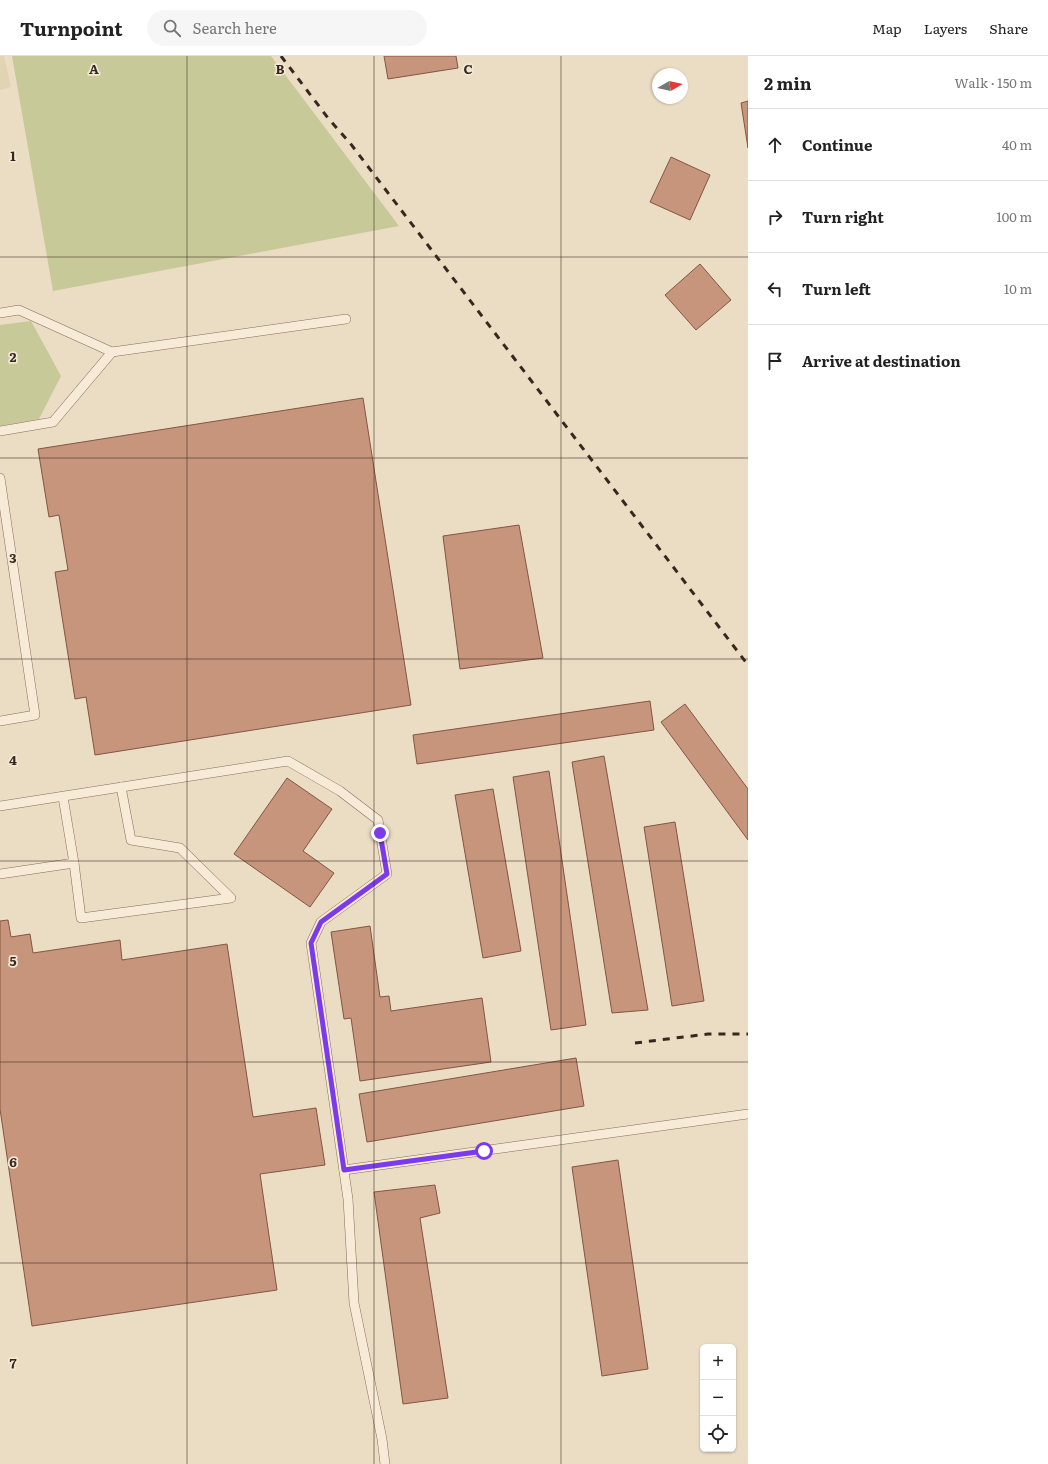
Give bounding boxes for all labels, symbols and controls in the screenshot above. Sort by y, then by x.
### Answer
search box [147,10,427,46]
text: Turnpoint [20,14,123,42]
text: Search here [193,16,277,39]
icon: search [161,17,183,39]
text: Map [872,18,902,38]
text: Layers [924,18,967,38]
text: Share [989,18,1028,38]
text: A [89,59,99,78]
text: B [276,59,285,78]
text: C [463,59,473,78]
north arrow [652,68,688,104]
text: 2 min [764,70,812,95]
text: Walk · 150 m [955,73,1032,92]
text: Continue [802,133,872,156]
icon: ahead [764,134,786,156]
text: 40 m [1002,135,1032,154]
text: 1 [10,146,16,165]
text: Turn right [802,205,884,228]
icon: right [764,206,786,228]
text: 100 m [996,207,1032,226]
text: Turn left [802,277,871,300]
icon: left [764,278,786,300]
text: 10 m [1004,279,1032,298]
text: 2 [10,347,17,366]
text: Arrive at destination [802,349,961,372]
icon: arrive [764,350,786,372]
text: 3 [9,548,17,567]
text: 4 [9,750,17,769]
route end [371,824,389,842]
text: 5 [9,951,17,970]
route start [475,1142,493,1160]
text: 6 [9,1152,17,1171]
map controls [700,1344,736,1452]
button: + [700,1344,736,1380]
text: 7 [9,1353,17,1372]
button: − [700,1380,736,1416]
button: locate [700,1416,736,1452]

